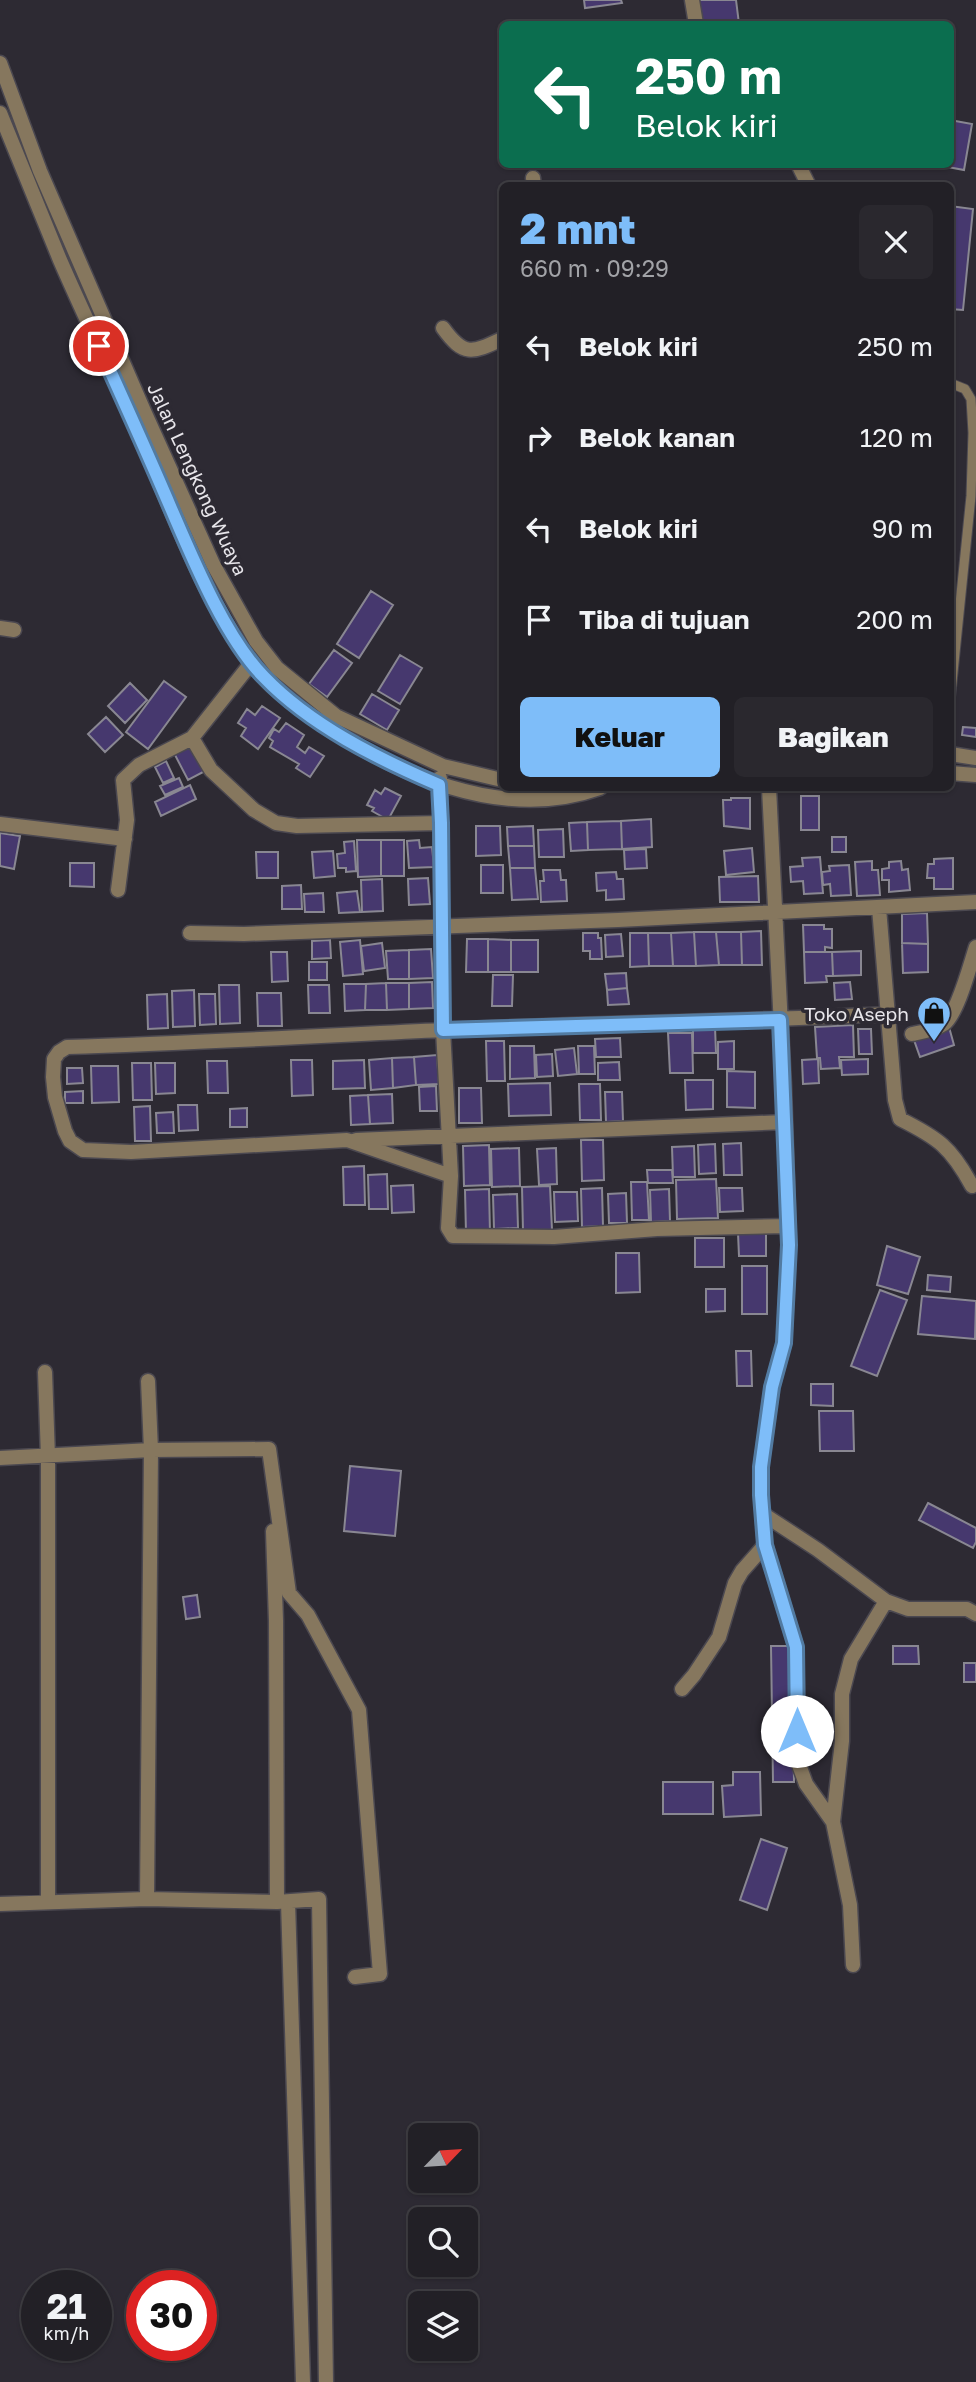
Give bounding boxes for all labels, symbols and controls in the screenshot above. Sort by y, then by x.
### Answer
text: 250 m [635,46,782,105]
icon: left [520,49,611,140]
text: Belok kiri [635,106,778,144]
text: 2 mnt [520,203,636,253]
button: close [859,205,933,279]
text: 660 m · 09:29 [520,254,669,282]
pin [69,316,129,376]
icon: arrive [80,327,118,365]
icon: left [520,328,558,366]
text: Belok kiri [579,331,698,362]
text: 250 m [857,331,933,362]
street label: Jalan Lengkong Wuaya [143,379,253,579]
icon: right [520,419,558,457]
text: Belok kanan [579,422,735,453]
text: 120 m [860,422,933,453]
icon: left [520,510,558,548]
text: Belok kiri [579,513,698,544]
text: 90 m [872,513,933,544]
icon: arrive [520,601,558,639]
text: Tiba di tujuan [579,604,749,635]
text: 200 m [856,604,933,635]
button: Keluar [520,697,720,777]
button: Bagikan [734,697,933,777]
shop icon: Toko Aseph [915,994,953,1043]
place label: Toko Aseph [804,1002,909,1025]
position arrow [760,1694,834,1768]
north arrow [408,2123,478,2193]
map controls [408,2123,478,2361]
button: search [408,2207,478,2277]
speed limit sign: 30 [126,2270,217,2361]
text: 21 [47,2285,86,2327]
button: layers [408,2291,478,2361]
text: km/h [44,2322,89,2344]

